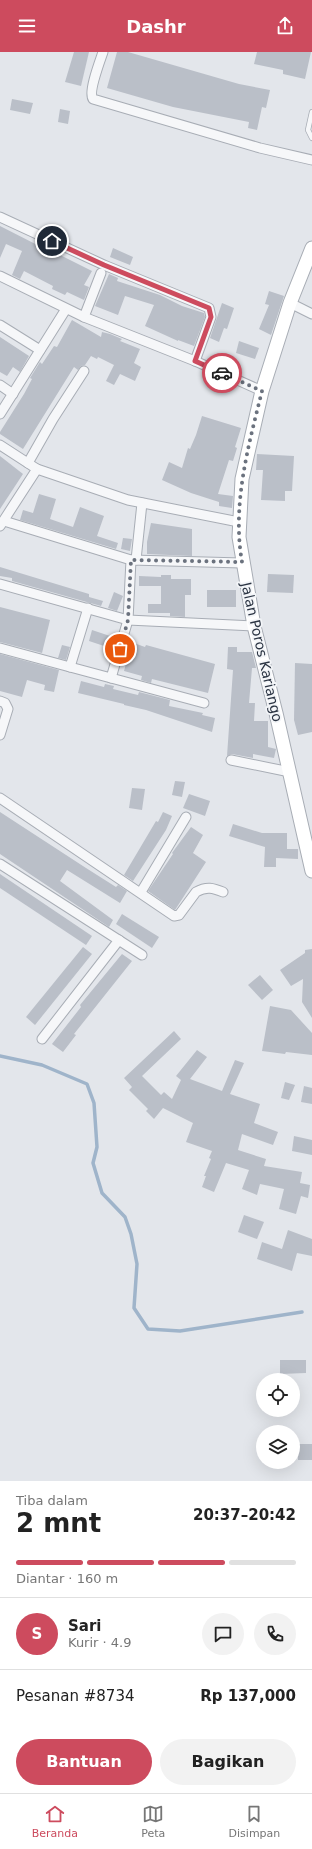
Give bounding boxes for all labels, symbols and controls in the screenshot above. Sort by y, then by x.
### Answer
icon: menu [16,15,38,37]
icon: share [274,15,296,37]
text: Dashr [126,16,186,37]
pin [35,224,69,258]
icon: home [41,230,63,252]
courier [202,353,242,393]
icon: car [211,362,233,384]
street label: Jalan Poros Kariango [238,580,286,723]
pin [103,632,137,666]
icon: bag [109,638,131,660]
map controls [256,1373,300,1469]
button: locate [256,1373,300,1417]
button: layers [256,1425,300,1469]
text: Tiba dalam [16,1493,88,1508]
text: 20:37–20:42 [193,1506,296,1524]
text: 2 mnt [16,1508,101,1538]
text: Diantar · 160 m [16,1571,118,1586]
button: chat [202,1613,244,1655]
button: phone [254,1613,296,1655]
text: Sari [68,1617,101,1635]
text: S [32,1625,42,1643]
text: Kurir · 4.9 [68,1635,132,1650]
text: Pesanan #8734 [16,1687,134,1705]
text: Rp 137,000 [200,1687,296,1705]
button: Bantuan [16,1739,152,1785]
button: Bagikan [160,1739,296,1785]
tab: Beranda [32,1803,78,1840]
tab: Peta [141,1803,165,1840]
tab: Disimpan [229,1803,280,1840]

